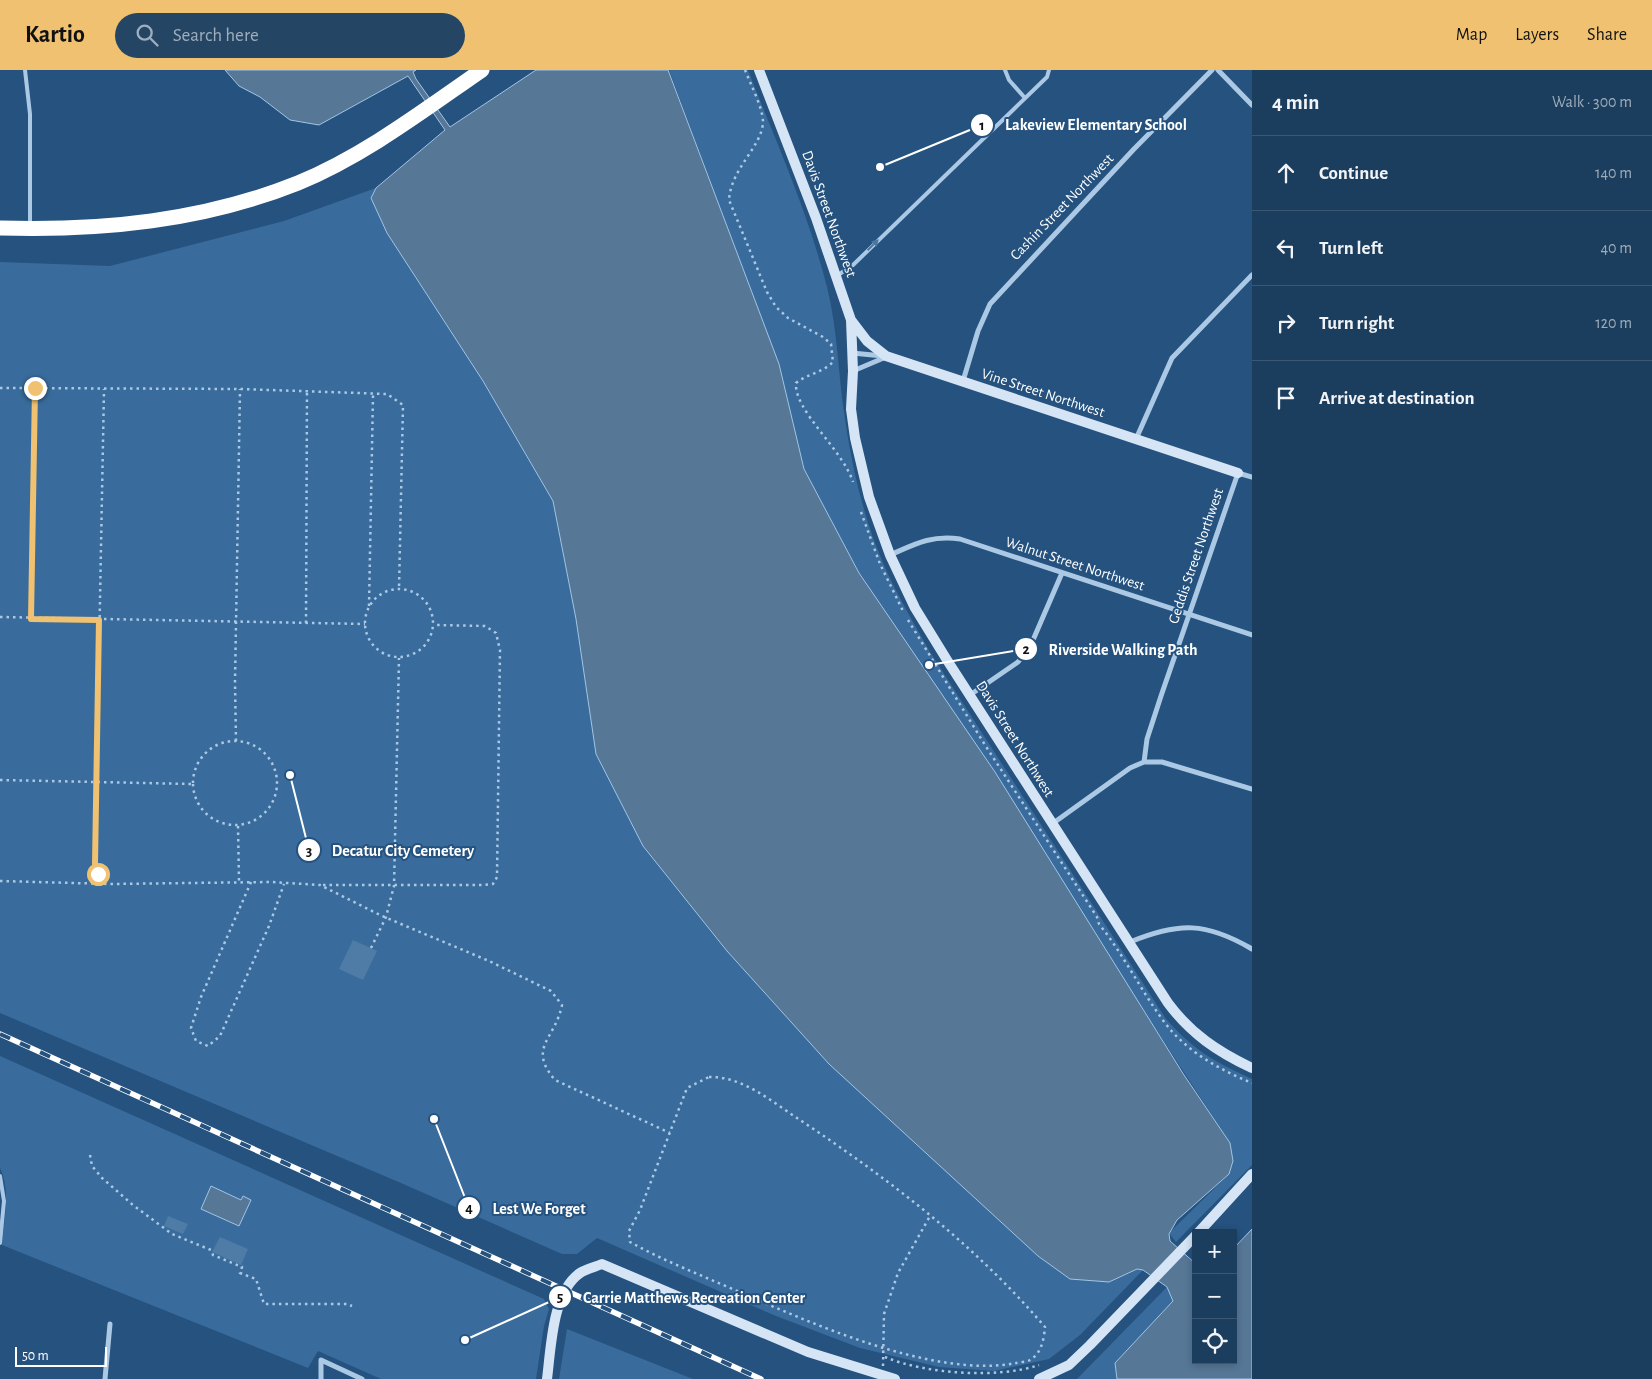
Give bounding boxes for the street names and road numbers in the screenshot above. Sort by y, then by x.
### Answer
street label: Davis Street Northwest [799,149,859,280]
street label: Cashin Street Northwest [1008,151,1117,263]
street label: Vine Street Northwest [980,366,1107,420]
street label: Geddis Street Northwest [1166,486,1226,626]
street label: Walnut Street Northwest [1004,534,1147,594]
street label: Davis Street Northwest [973,678,1057,800]

